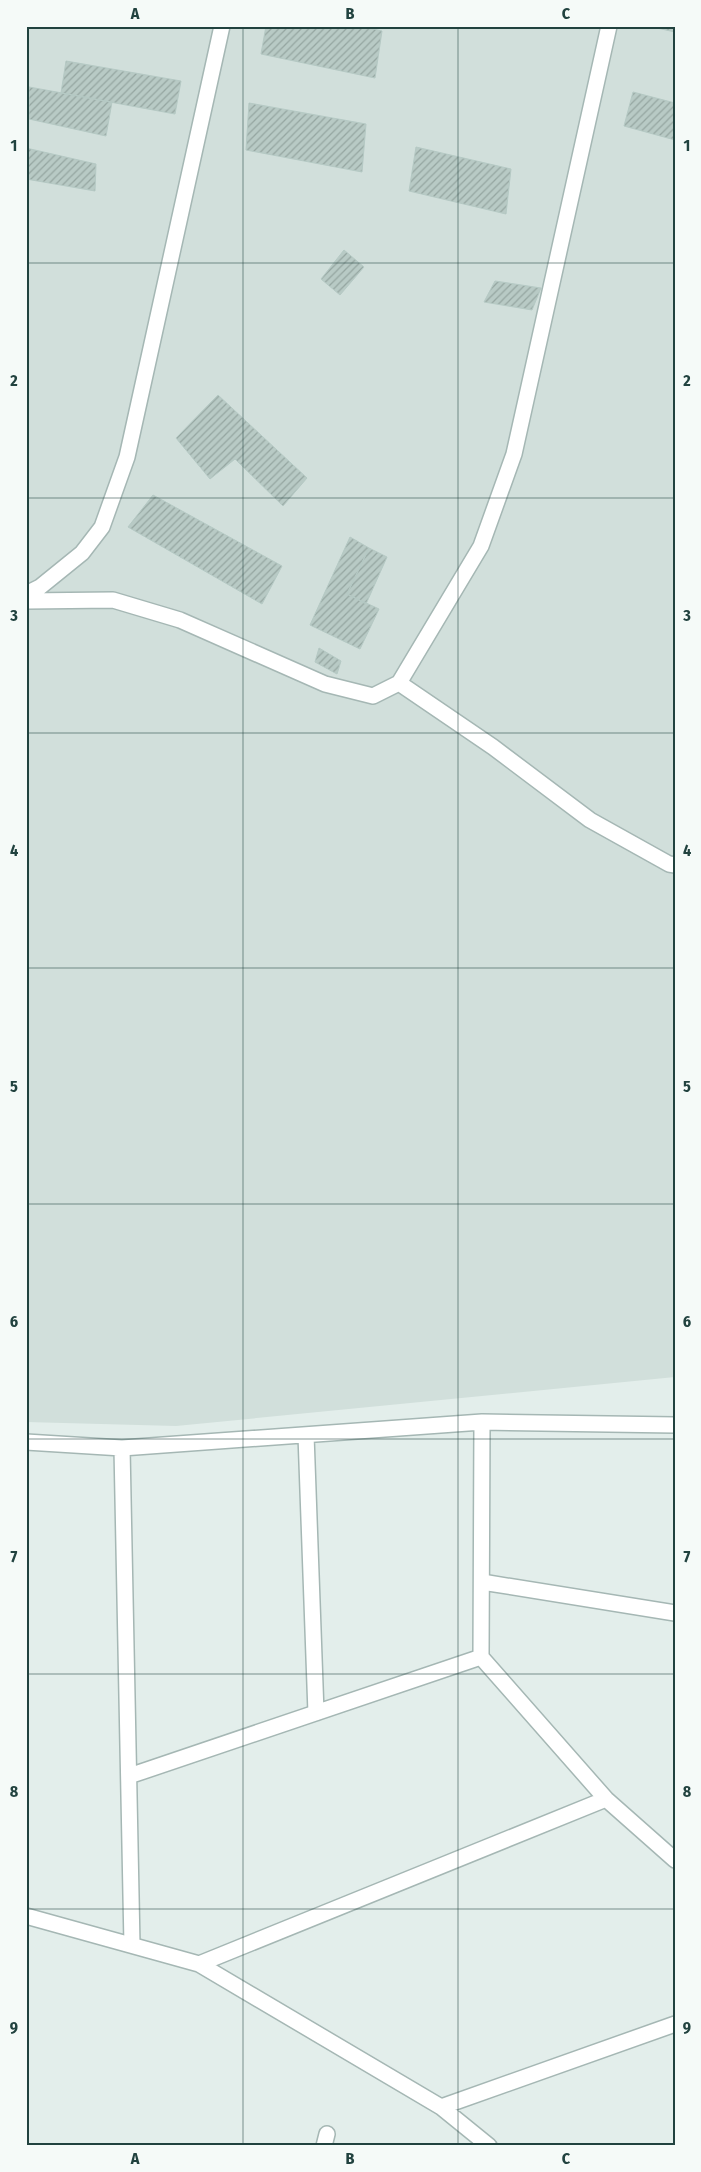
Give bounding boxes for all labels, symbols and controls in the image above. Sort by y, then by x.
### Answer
text: A [130,4,140,23]
text: B [346,4,355,23]
text: C [562,4,571,23]
text: 1 [11,136,17,155]
text: 1 [684,136,690,155]
text: 2 [9,371,18,390]
text: 2 [682,371,691,390]
text: 3 [9,606,18,625]
text: 3 [682,606,691,625]
text: 4 [10,841,18,860]
text: 4 [683,841,691,860]
text: 5 [10,1077,18,1096]
text: 5 [683,1077,691,1096]
text: 6 [10,1312,18,1331]
text: 6 [683,1312,691,1331]
text: 7 [11,1547,18,1566]
text: 7 [684,1547,691,1566]
text: 8 [10,1782,19,1801]
text: 8 [683,1782,692,1801]
text: 9 [10,2018,18,2037]
text: 9 [683,2018,691,2037]
text: A [130,2149,140,2168]
text: B [346,2149,355,2168]
text: C [562,2149,571,2168]

